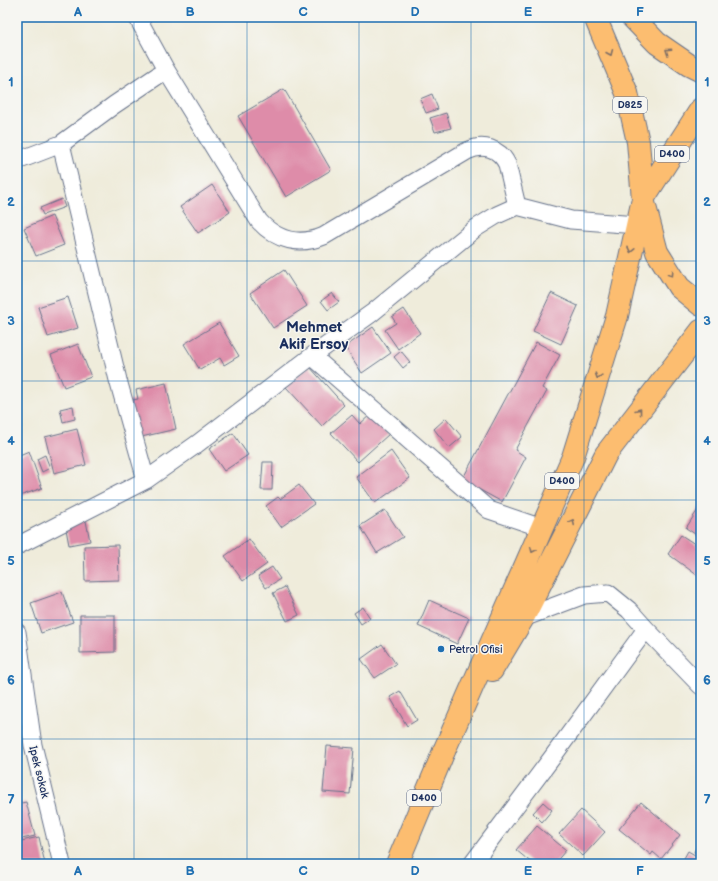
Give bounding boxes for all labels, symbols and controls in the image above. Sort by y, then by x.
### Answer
text: A [73,4,82,20]
text: B [185,4,195,20]
text: C [298,4,308,20]
text: D [410,4,420,20]
text: E [524,4,533,20]
text: F [636,4,644,20]
one-way arrow [605,48,613,56]
one-way arrow [665,48,672,56]
text: 1 [8,74,14,90]
text: 1 [704,74,710,90]
road number: D825 [613,97,647,113]
road number: D400 [655,146,689,162]
text: 2 [7,194,15,210]
text: 2 [703,194,711,210]
one-way arrow [628,247,636,253]
one-way arrow [666,270,674,277]
text: 3 [7,313,15,329]
text: 3 [703,313,711,329]
district label: Mehmet Akif Ersoy [279,318,349,354]
one-way arrow [594,372,603,379]
one-way arrow [634,409,641,416]
text: 4 [7,433,15,449]
text: 4 [703,433,711,449]
road number: D400 [545,473,579,489]
one-way arrow [567,519,575,526]
one-way arrow [529,546,537,553]
text: 5 [7,553,15,569]
text: 5 [703,553,711,569]
place label: Petrol Ofisi [449,643,503,656]
marker: Petrol Ofisi [436,644,446,654]
text: 6 [7,672,15,688]
text: 6 [703,672,711,688]
street label: Ipek sokak [26,745,52,800]
road number: D400 [407,790,441,806]
text: 7 [7,792,15,808]
text: 7 [703,792,711,808]
text: A [73,863,82,879]
text: B [185,863,195,879]
text: C [298,863,308,879]
text: D [410,863,420,879]
text: E [524,863,533,879]
text: F [636,863,644,879]

